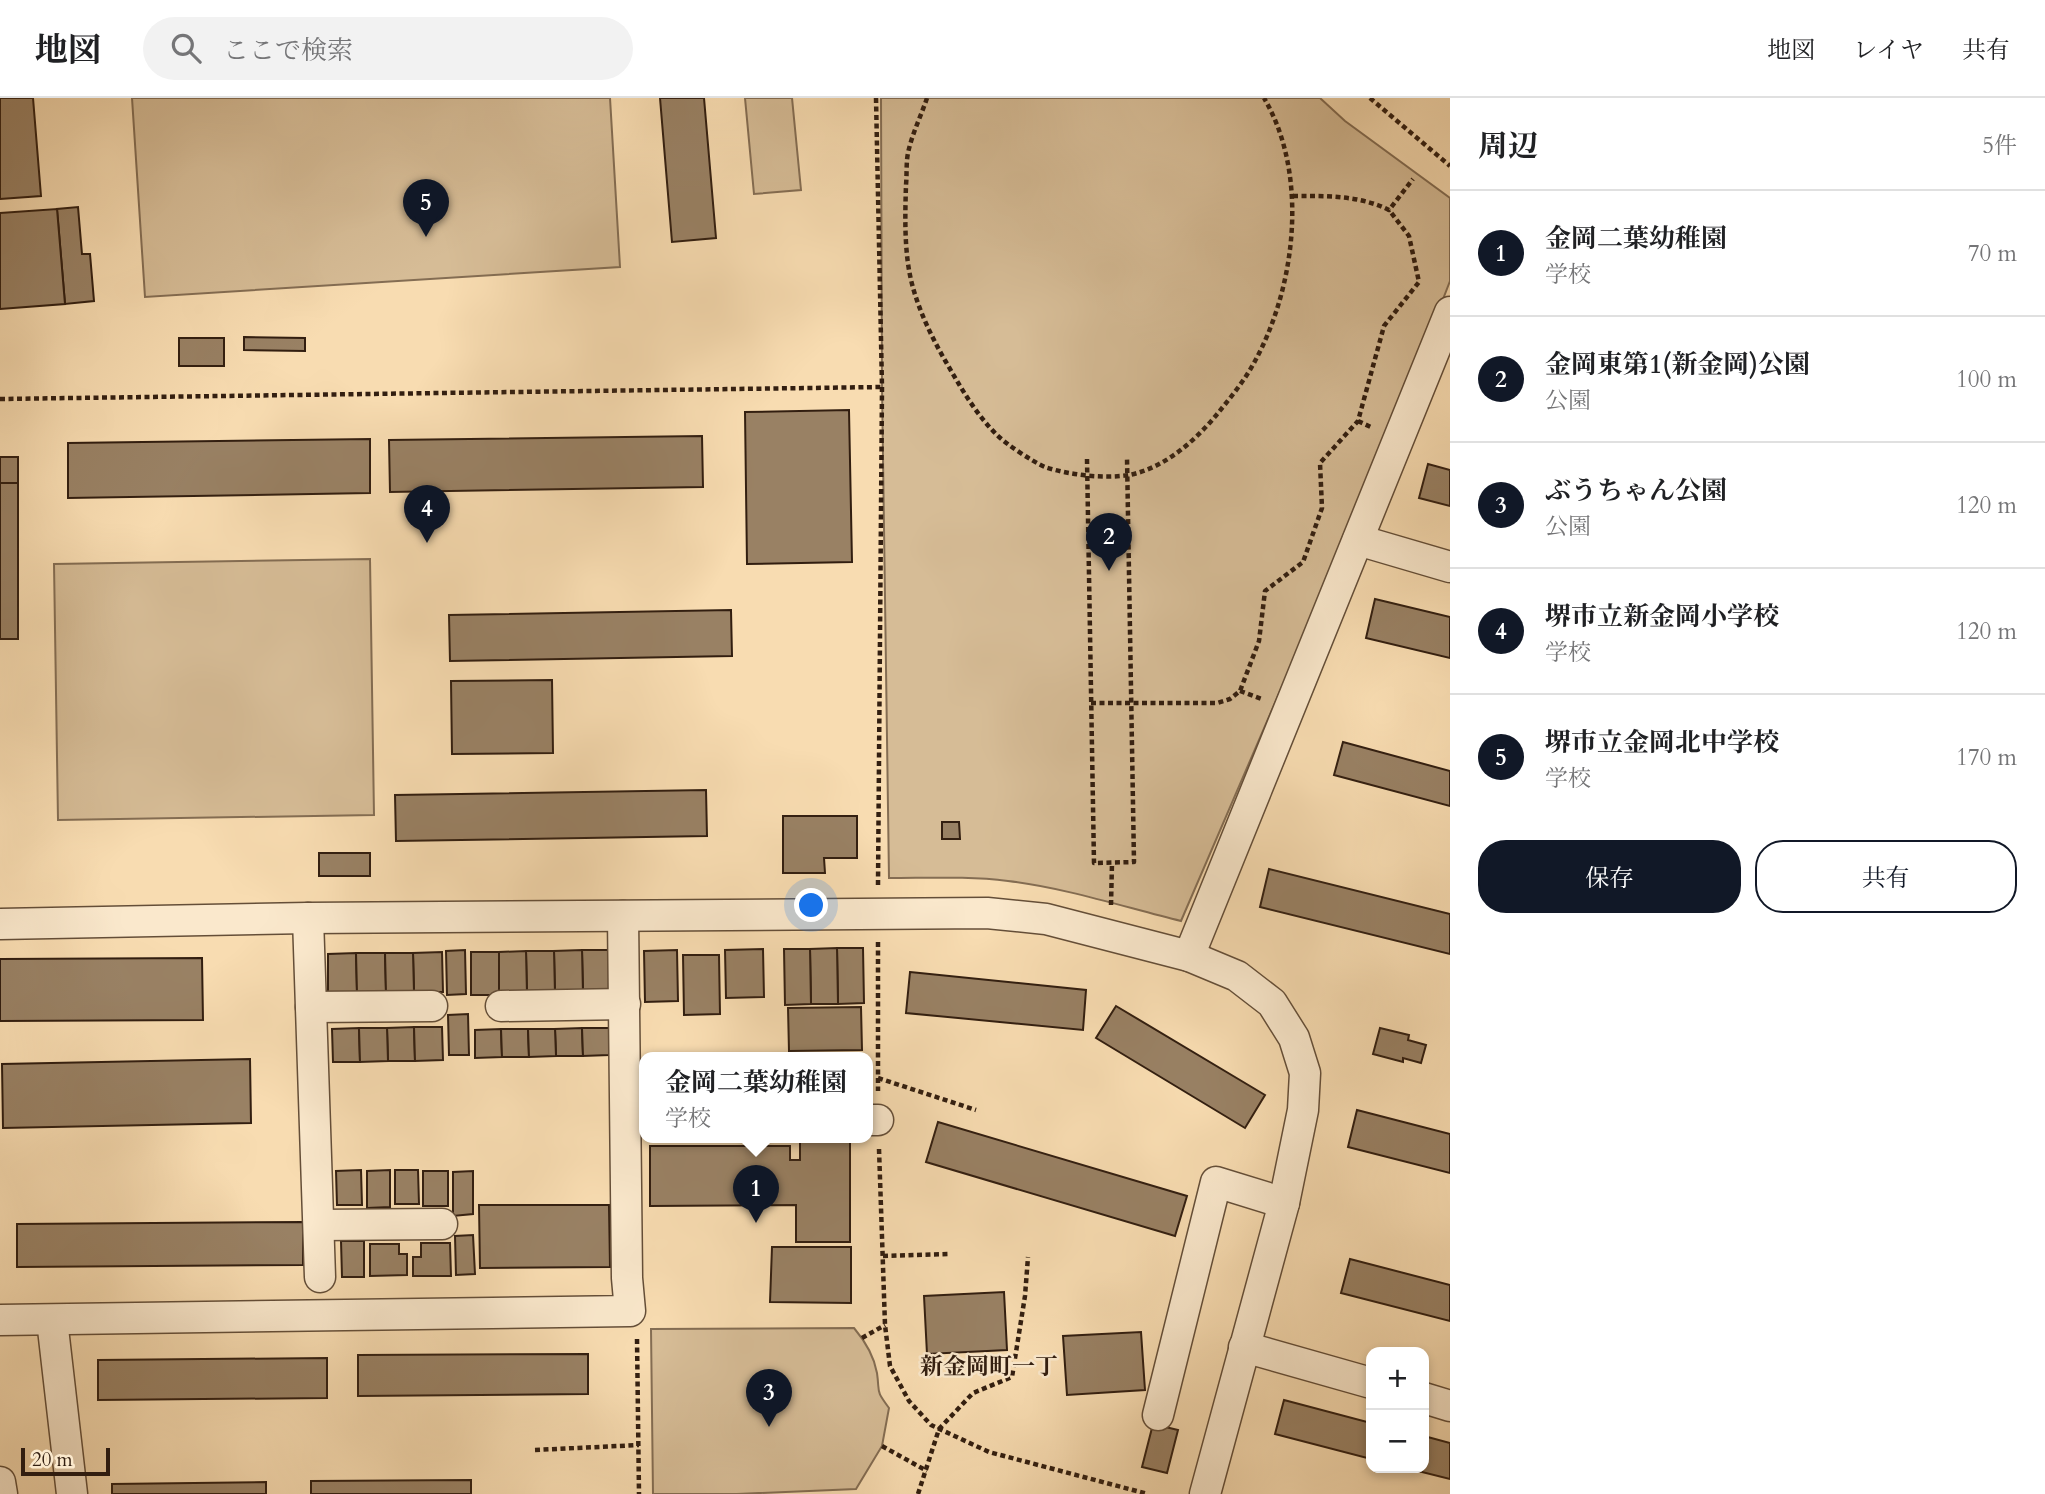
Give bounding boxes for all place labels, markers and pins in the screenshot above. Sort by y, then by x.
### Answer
pin: 5 [403,179,449,237]
pin: 4 [404,485,450,543]
pin: 2 [1086,513,1132,571]
pin: 1 [733,1165,779,1223]
pin: 3 [746,1369,792,1427]

